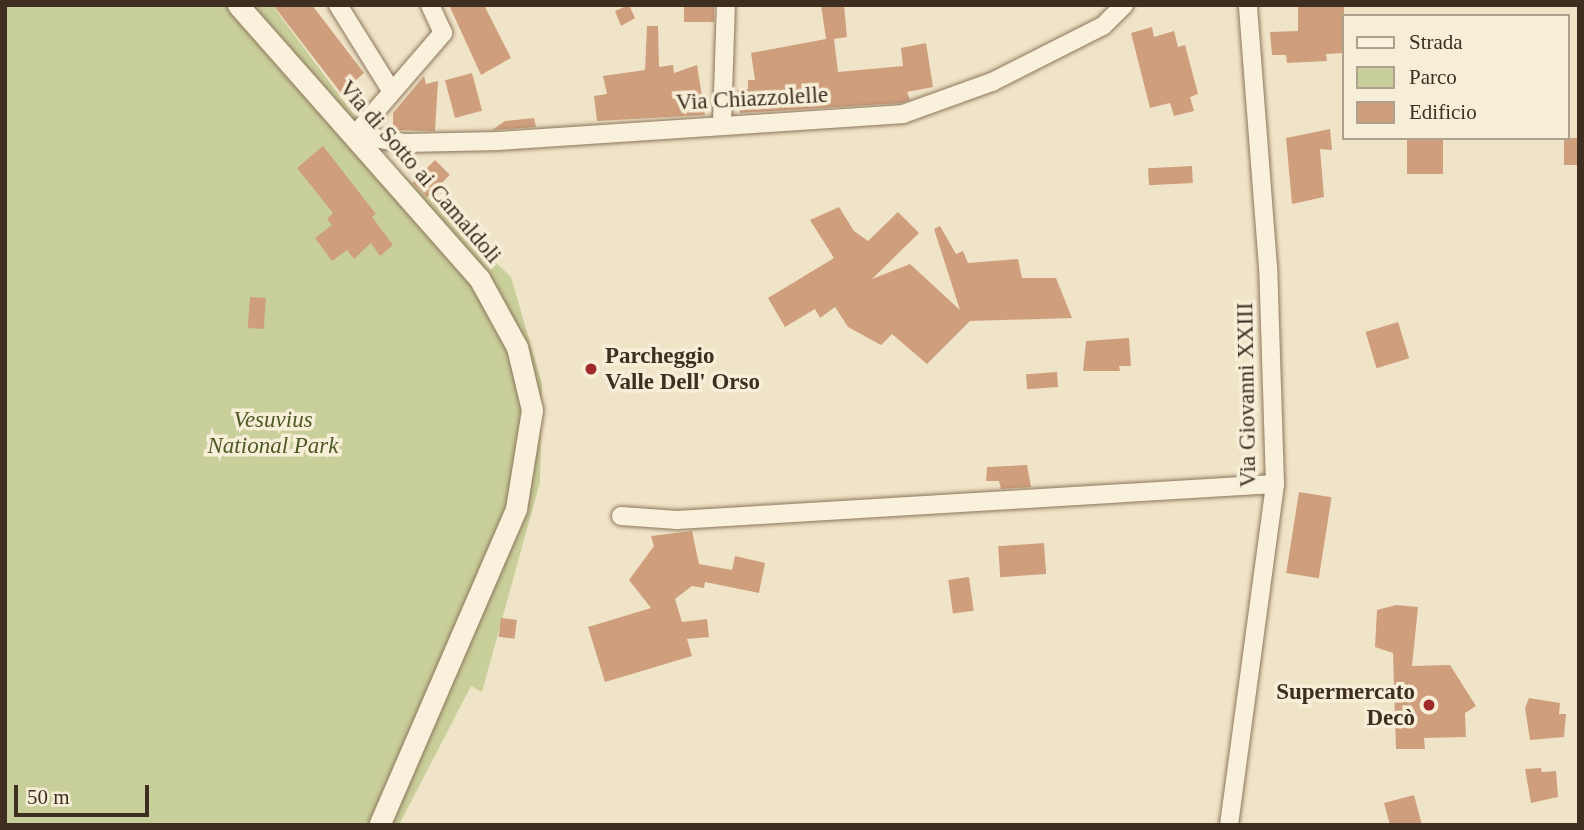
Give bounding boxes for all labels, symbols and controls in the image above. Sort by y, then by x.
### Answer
legend [1342,14,1570,140]
text: Strada [1409,30,1463,54]
text: Parco [1409,65,1457,89]
street label: Via di Sotto ai Camaldoli [333,75,507,269]
street label: Via Chiazzolelle [675,81,829,117]
text: Edificio [1409,100,1477,124]
street label: Via Giovanni XXIII [1232,302,1262,488]
place label: Parcheggio Valle Dell' Orso [605,342,760,396]
marker: Parcheggio Valle Dell' Orso [583,361,599,377]
park label: Vesuvius National Park [208,406,338,460]
place label: Supermercato Decò [1276,678,1415,732]
marker: Supermercato Decò [1421,697,1437,713]
scale bar [18,770,152,814]
text: 50 m [27,785,70,809]

